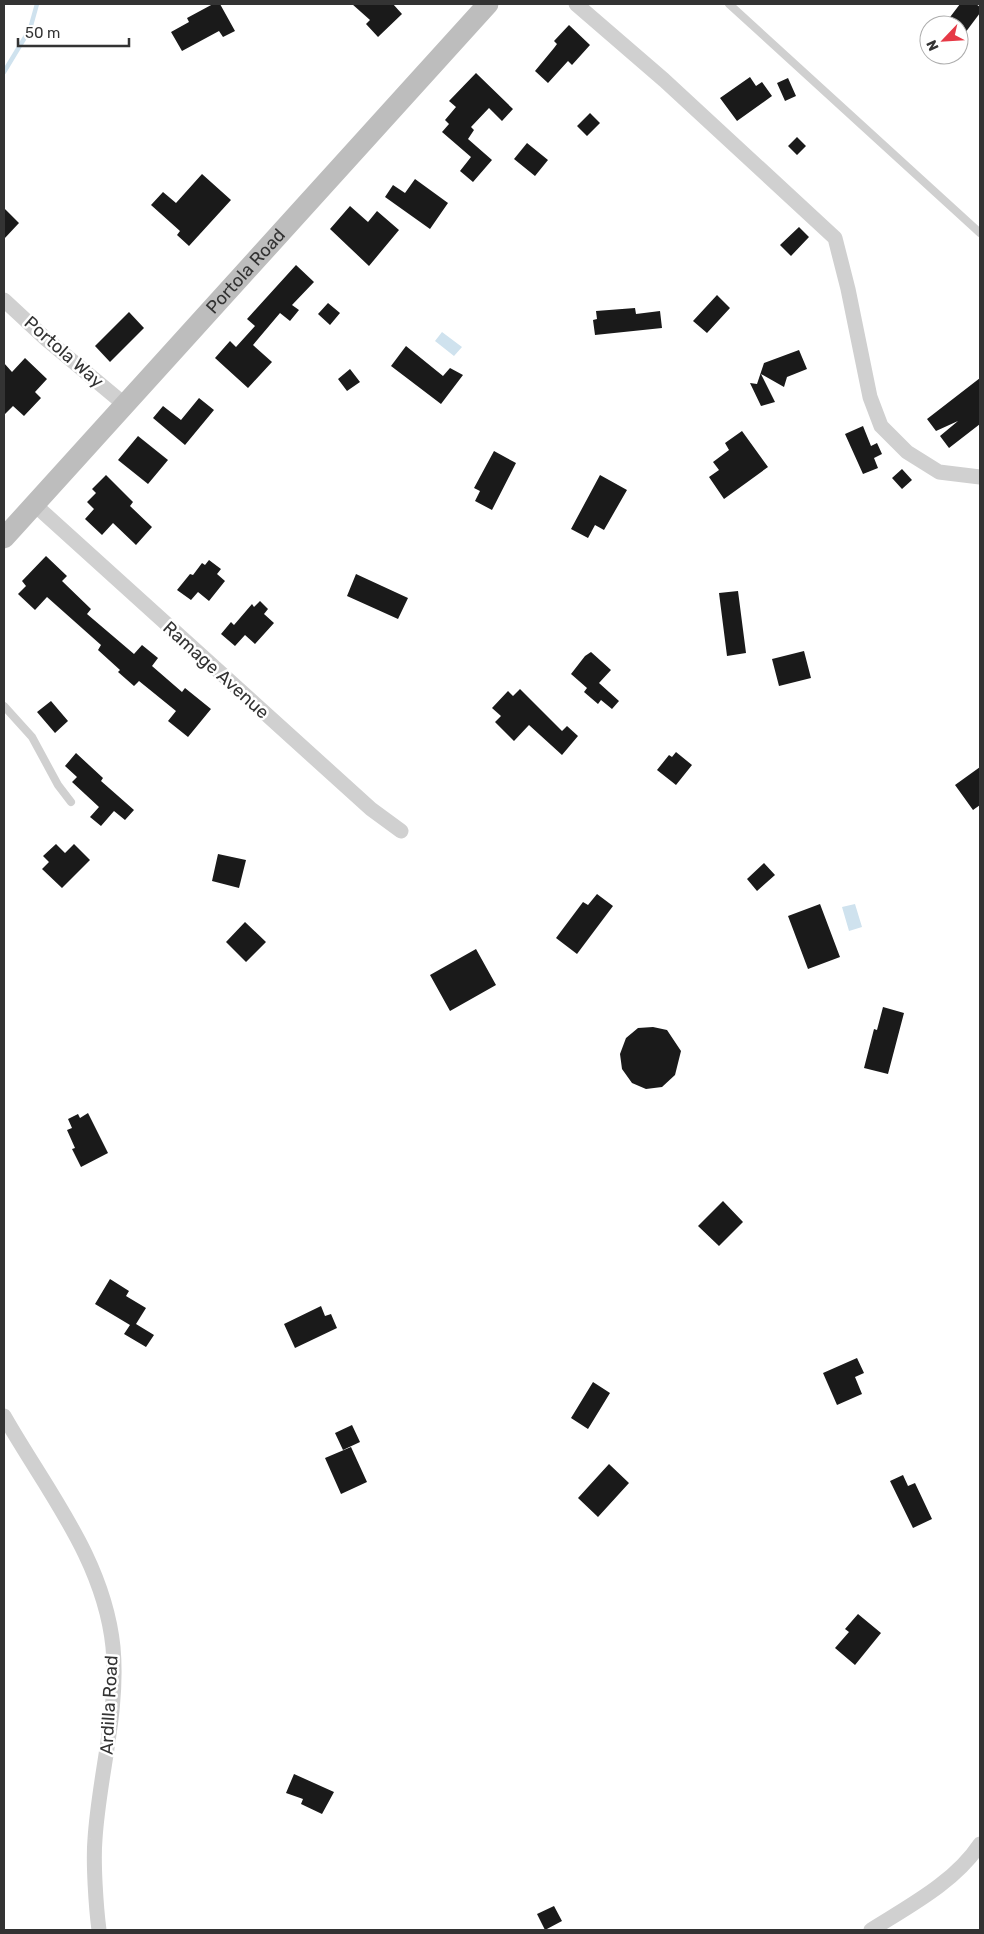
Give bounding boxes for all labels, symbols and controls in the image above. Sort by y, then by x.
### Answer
scale bar [18,15,129,47]
north arrow [919,15,969,65]
text: 50 m [25,24,60,42]
text: N [923,37,943,53]
street label: Portola Road [202,224,290,318]
street label: Portola Way [20,312,108,393]
street label: Ramage Avenue [158,617,274,723]
street label: Ardilla Road [95,1655,123,1755]

